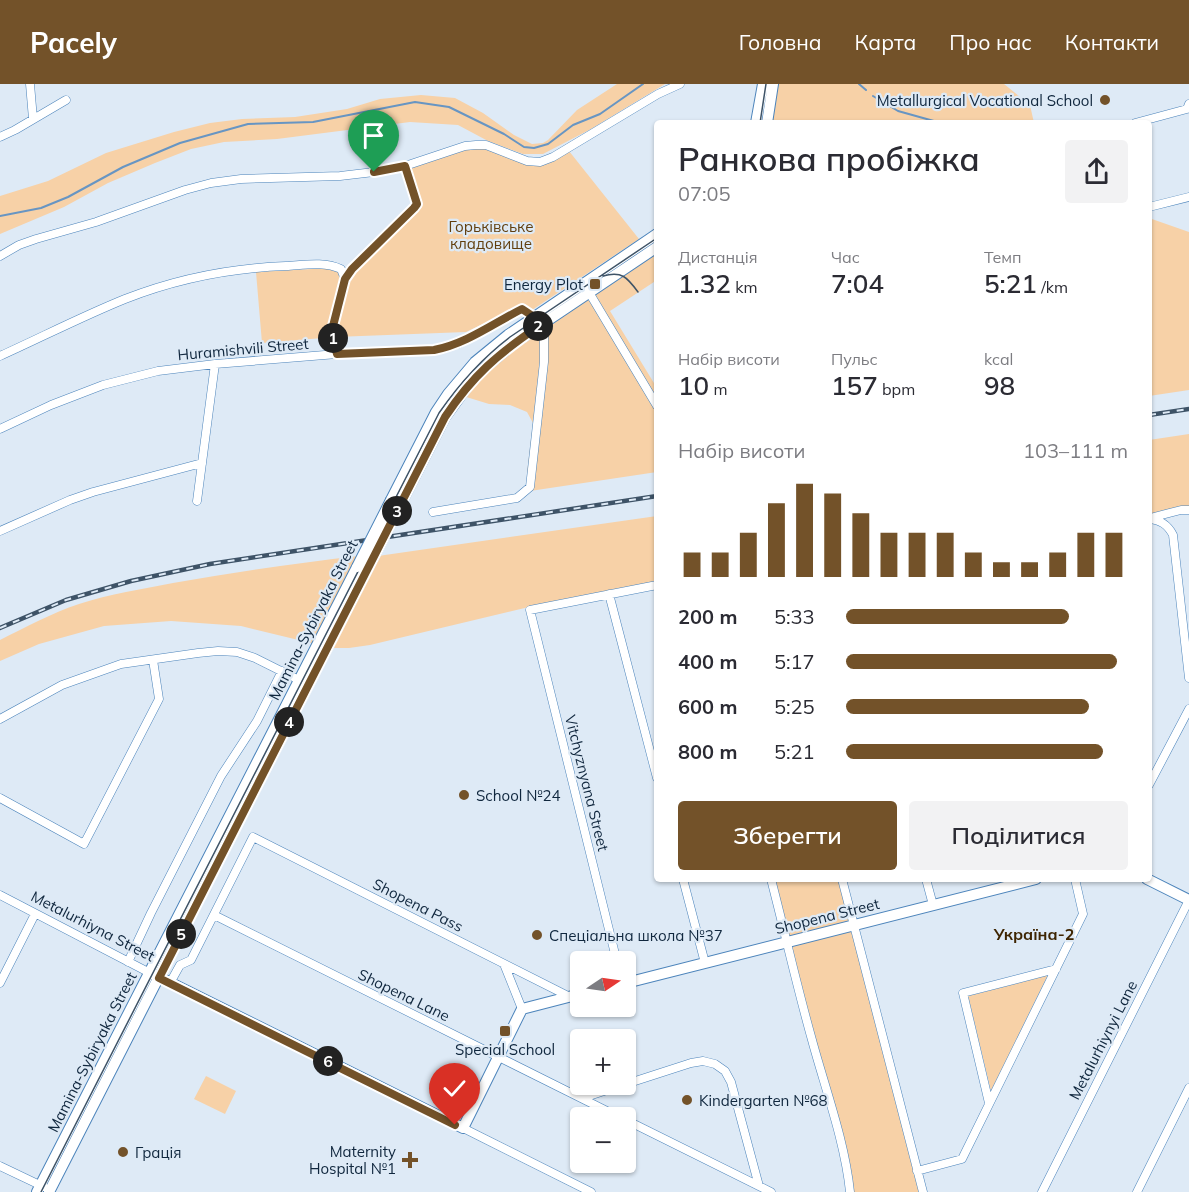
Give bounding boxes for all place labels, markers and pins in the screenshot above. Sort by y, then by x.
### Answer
place label: Metallurgical Vocational School [877,91,1093,110]
marker: Metallurgical Vocational School [1098,93,1112,107]
pin [348,110,399,172]
place label: Energy Plot [504,275,583,294]
marker: Energy Plot [588,277,602,291]
pin: 2 [523,311,553,341]
pin: 1 [318,323,348,353]
pin: 3 [382,496,412,526]
pin: 4 [274,707,304,737]
place label: School №24 [476,786,560,805]
marker: School №24 [457,788,471,802]
pin: 5 [166,919,196,949]
place label: Спеціальна школа №37 [549,926,723,945]
marker: Спеціальна школа №37 [530,928,544,942]
marker: Special School [498,1024,512,1038]
place label: Special School [455,1040,555,1059]
pin: 6 [313,1046,343,1076]
pin [429,1063,480,1125]
place label: Kindergarten №68 [699,1091,828,1110]
marker: Kindergarten №68 [680,1093,694,1107]
place label: Maternity Hospital №1 [309,1142,396,1178]
place label: Грація [135,1143,182,1162]
marker: Грація [116,1145,130,1159]
marker: Maternity Hospital №1 [401,1151,419,1169]

